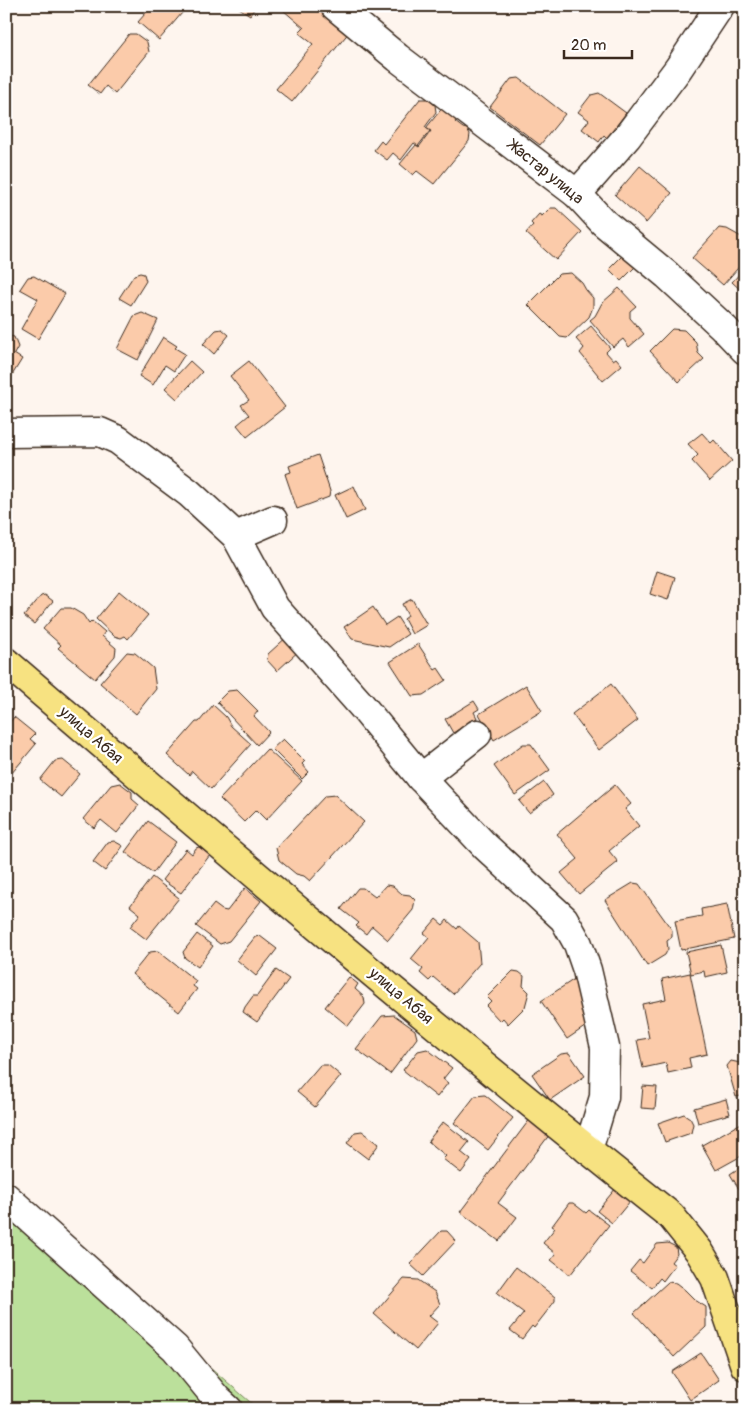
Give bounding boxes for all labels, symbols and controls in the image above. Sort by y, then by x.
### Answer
scale bar [564,28,631,60]
text: 20 m [571,36,606,55]
street label: Жастар улица [502,134,588,208]
street label: улица Абая [54,701,127,768]
street label: улица Абая [364,963,437,1029]

